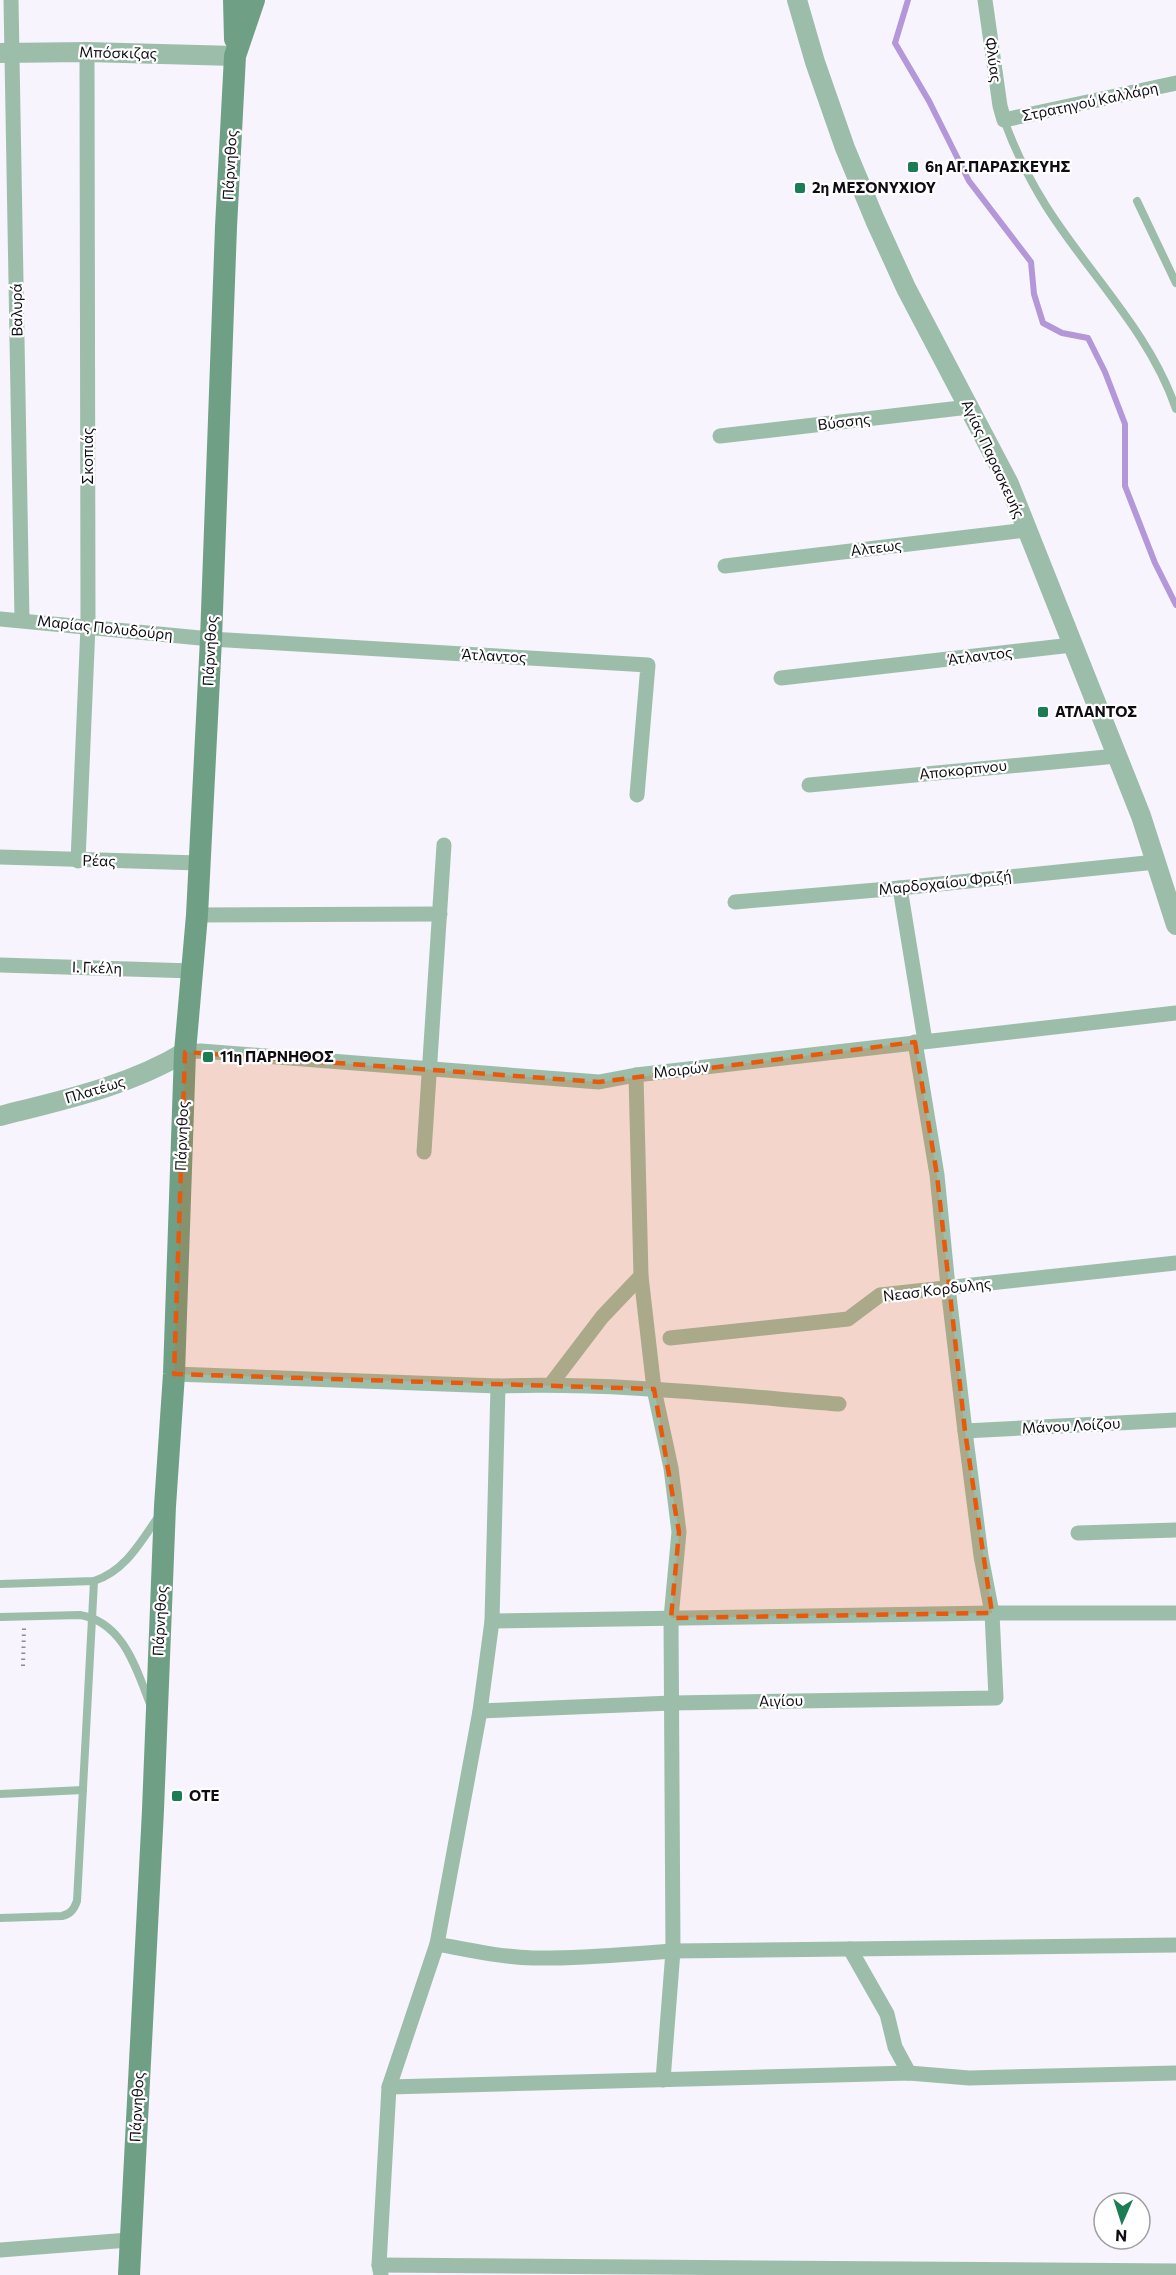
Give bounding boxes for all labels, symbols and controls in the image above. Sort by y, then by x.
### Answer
street label: Φλύας [982,36,1006,83]
street label: Μπόσκιζας [79,42,157,62]
street label: Στρατηγού Καλλάρη [1020,78,1160,124]
street label: Πάρνηθος [218,129,240,201]
place label: 6η ΑΓ.ΠΑΡΑΣΚΕΥΗΣ [925,157,1070,175]
marker: 6η ΑΓ.ΠΑΡΑΣΚΕΥΗΣ [906,160,920,174]
place label: 2η ΜΕΣΟΝΥΧΙΟΥ [812,178,936,196]
marker: 2η ΜΕΣΟΝΥΧΙΟΥ [793,181,807,195]
street label: Βαλυρά [7,283,25,337]
street label: Αγίας Παρασκευής [958,396,1029,521]
street label: Βύσσης [817,409,871,433]
street label: Σκοπιάς [78,428,96,484]
street label: Αλτεως [849,535,902,559]
street label: Μαρίας Πολυδούρη [36,611,174,643]
street label: Πάρνηθος [198,615,220,687]
street label: Άτλαντος [946,642,1013,668]
street label: Άτλαντος [460,644,527,666]
place label: ΑΤΛΑΝΤΟΣ [1055,702,1137,720]
marker: ΑΤΛΑΝΤΟΣ [1036,705,1050,719]
street label: Αποκορπνου [918,755,1008,783]
street label: Ρέας [82,851,116,869]
street label: Μαρδοχαίου Φριζή [877,866,1012,898]
street label: Ι. Γκέλη [72,957,122,977]
place label: 11η ΠΑΡΝΗΘΟΣ [220,1047,334,1065]
marker: 11η ΠΑΡΝΗΘΟΣ [201,1050,215,1064]
street label: Μοιρών [652,1057,710,1081]
street label: Πλατέως [63,1071,127,1107]
street label: Πάρνηθος [171,1100,191,1171]
street label: Νεασ Κορδυλης [882,1273,992,1305]
street label: Μάνου Λοίζου [1021,1413,1121,1437]
street label: Πάρνηθος [148,1585,170,1657]
street label: Αιγίου [759,1691,803,1709]
place label: ΟΤΕ [189,1786,220,1804]
marker: ΟΤΕ [170,1789,184,1803]
street label: Πάρνηθος [125,2071,147,2143]
north arrow [1092,2191,1152,2251]
text: N [1115,2227,1128,2246]

